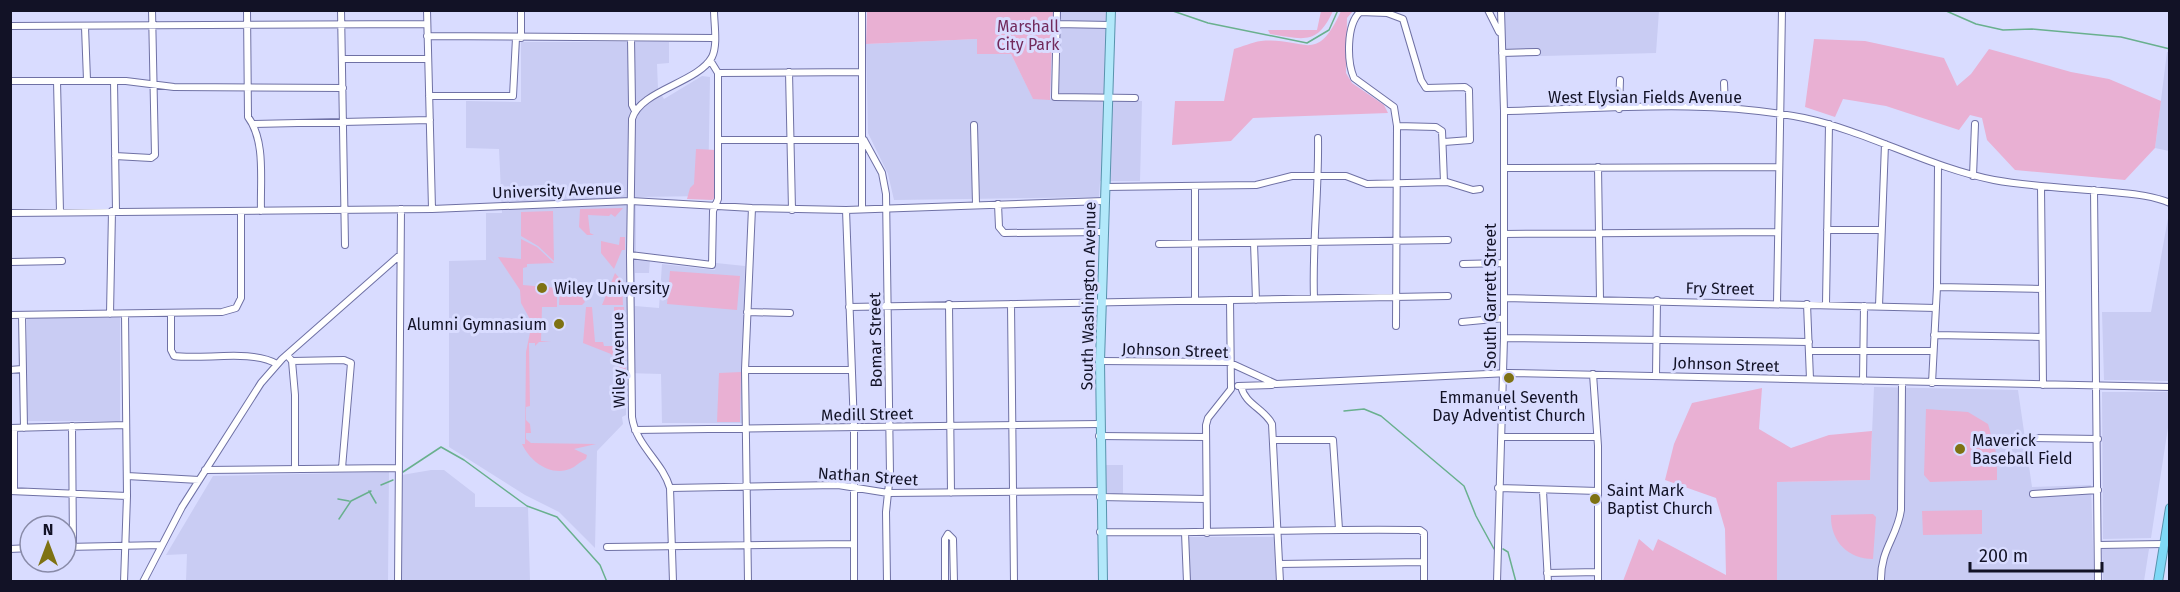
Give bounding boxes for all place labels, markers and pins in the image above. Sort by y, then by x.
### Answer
place label: Wiley University [554,279,670,298]
marker: Wiley University [535,281,549,295]
place label: Alumni Gymnasium [407,315,547,334]
marker: Alumni Gymnasium [552,317,566,331]
marker: Emmanuel Seventh Day Adventist Church [1502,371,1516,385]
place label: Emmanuel Seventh Day Adventist Church [1432,388,1586,425]
place label: Maverick Baseball Field [1972,431,2073,468]
marker: Maverick Baseball Field [1953,442,1967,456]
place label: Saint Mark Baptist Church [1607,481,1713,518]
marker: Saint Mark Baptist Church [1588,492,1602,506]

